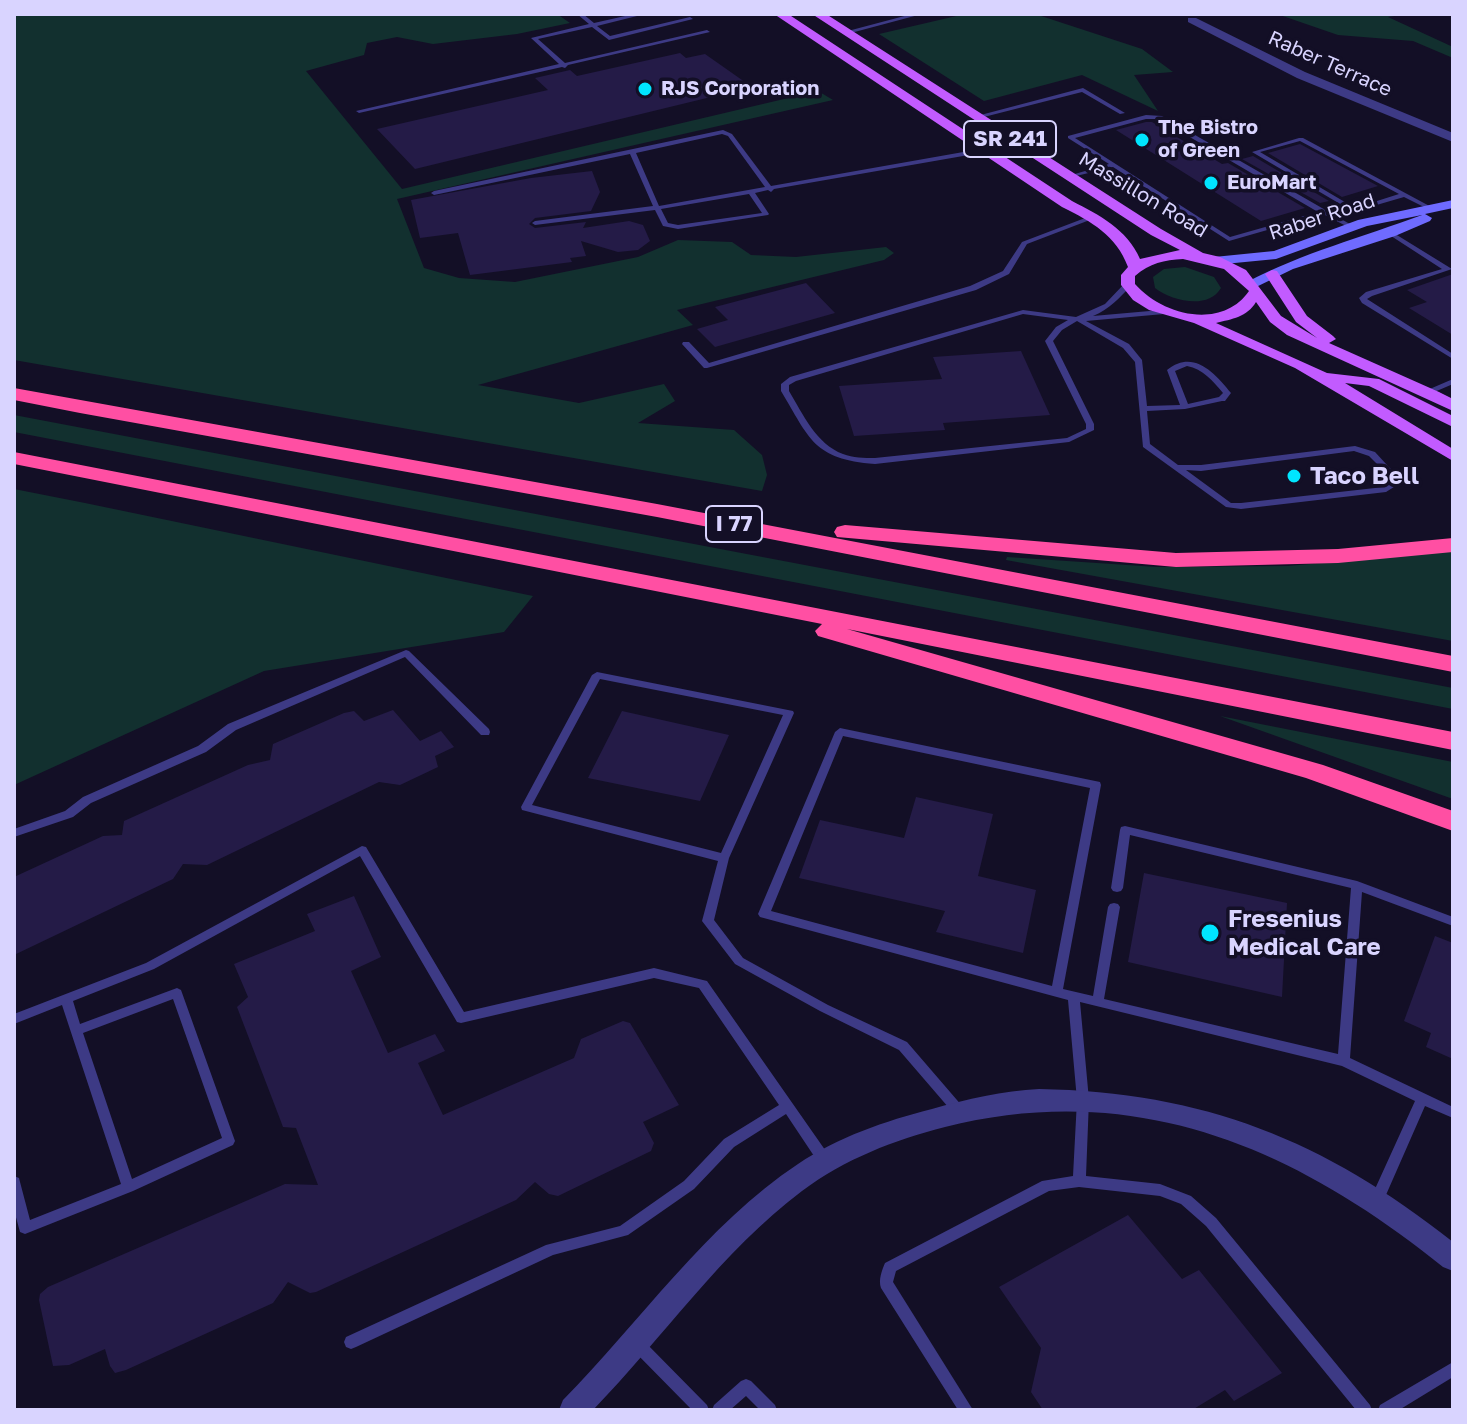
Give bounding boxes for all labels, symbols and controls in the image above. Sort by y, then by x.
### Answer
street label: Raber Terrace [1264,26,1396,102]
place label: RJS Corporation [661,77,819,101]
marker: RJS Corporation [636,80,654,98]
place label: The Bistro of Green [1158,116,1258,163]
road number: SR 241 [964,121,1056,157]
marker: The Bistro of Green [1133,131,1151,149]
street label: Massillon Road [1074,147,1212,243]
place label: EuroMart [1227,171,1316,195]
marker: EuroMart [1202,174,1220,192]
street label: Raber Road [1266,189,1378,245]
place label: Taco Bell [1310,462,1419,490]
marker: Taco Bell [1285,467,1303,485]
road number: I 77 [706,506,762,542]
place label: Fresenius Medical Care [1228,905,1381,961]
marker: Fresenius Medical Care [1199,922,1221,944]

